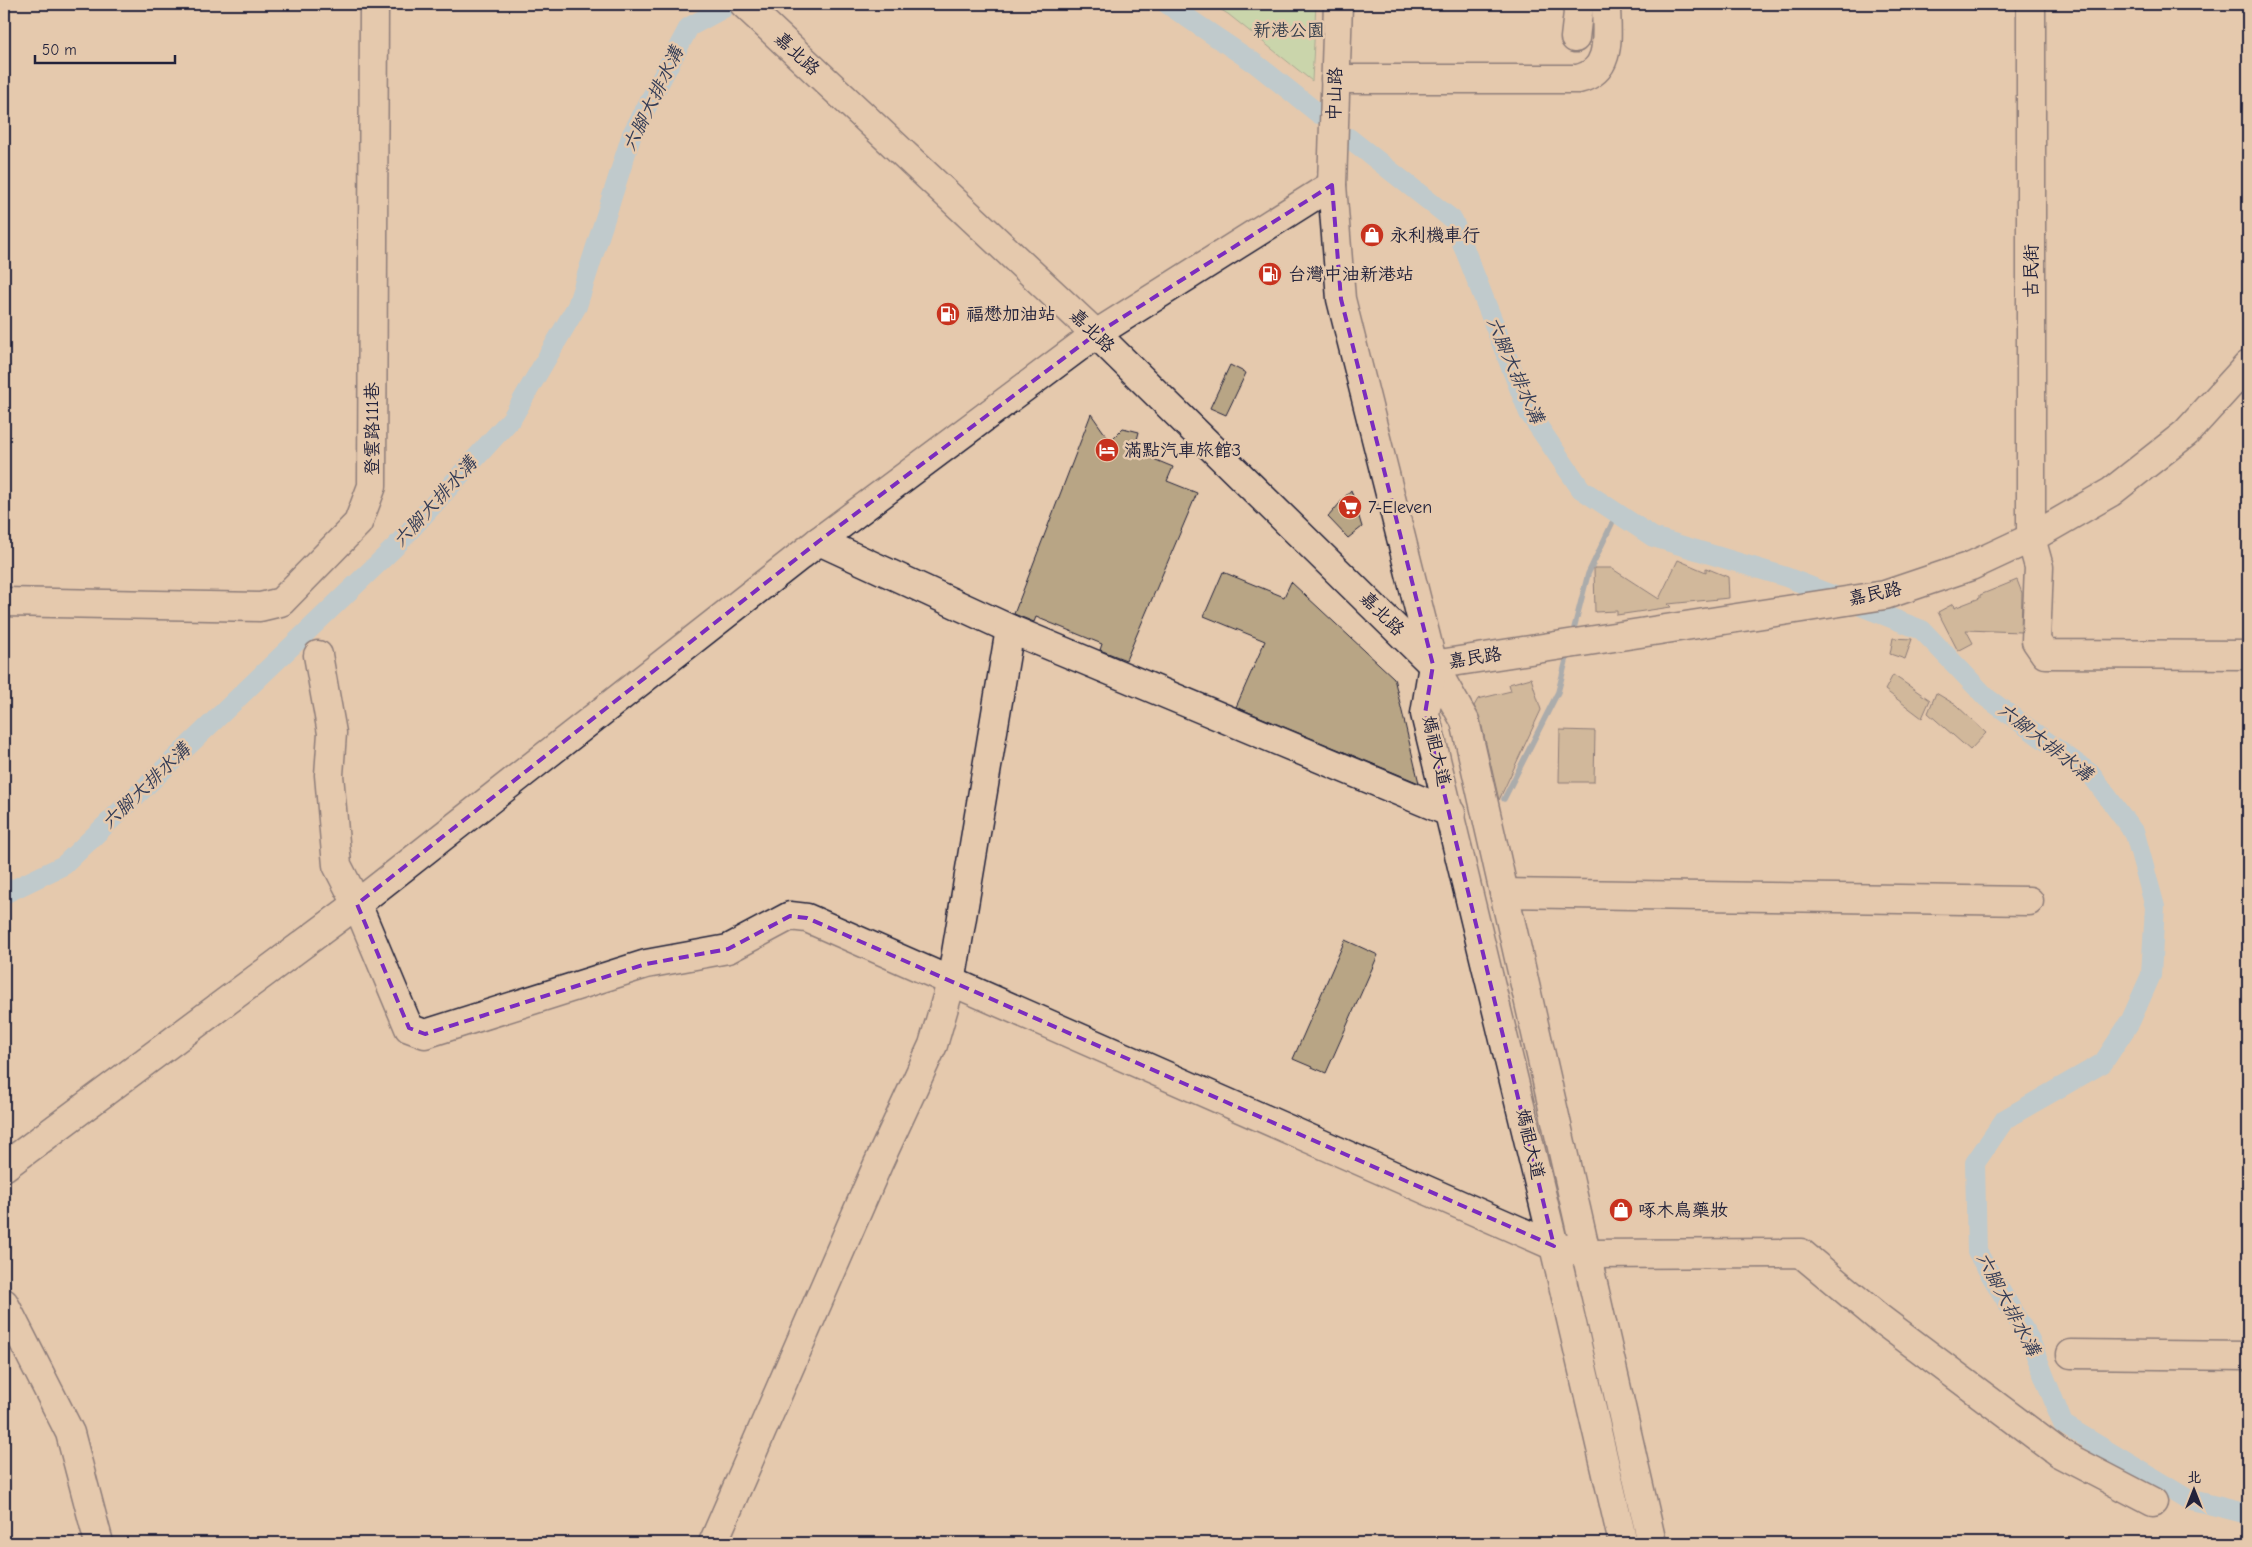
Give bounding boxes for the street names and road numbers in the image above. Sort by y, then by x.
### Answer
street label: 嘉北路 [770,28,824,80]
street label: 中山路 [1324,67,1346,121]
street label: 古民街 [2021,244,2042,298]
street label: 嘉北路 [1065,305,1119,357]
street label: 登雲路111巷 [362,382,383,476]
street label: 嘉民路 [1846,578,1904,610]
street label: 嘉北路 [1355,587,1409,641]
street label: 嘉民路 [1447,643,1503,673]
street label: 媽祖大道 [1418,714,1454,788]
street label: 媽祖大道 [1512,1107,1548,1181]

